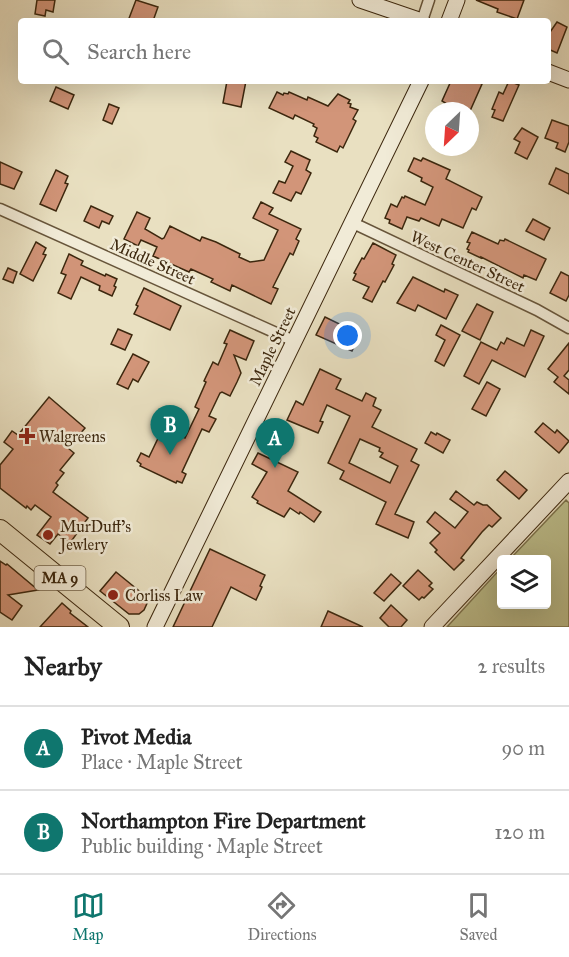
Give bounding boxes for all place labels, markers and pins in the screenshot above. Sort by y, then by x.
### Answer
pin: B [150,406,190,455]
pin: A [256,418,294,468]
place label: Walgreens [39,427,106,447]
marker: Walgreens [20,429,34,443]
place label: MurDuff's Jewlery [58,517,131,555]
marker: MurDuff's Jewlery [41,528,55,542]
place label: Corliss Law [125,586,203,605]
marker: Corliss Law [106,588,120,602]

